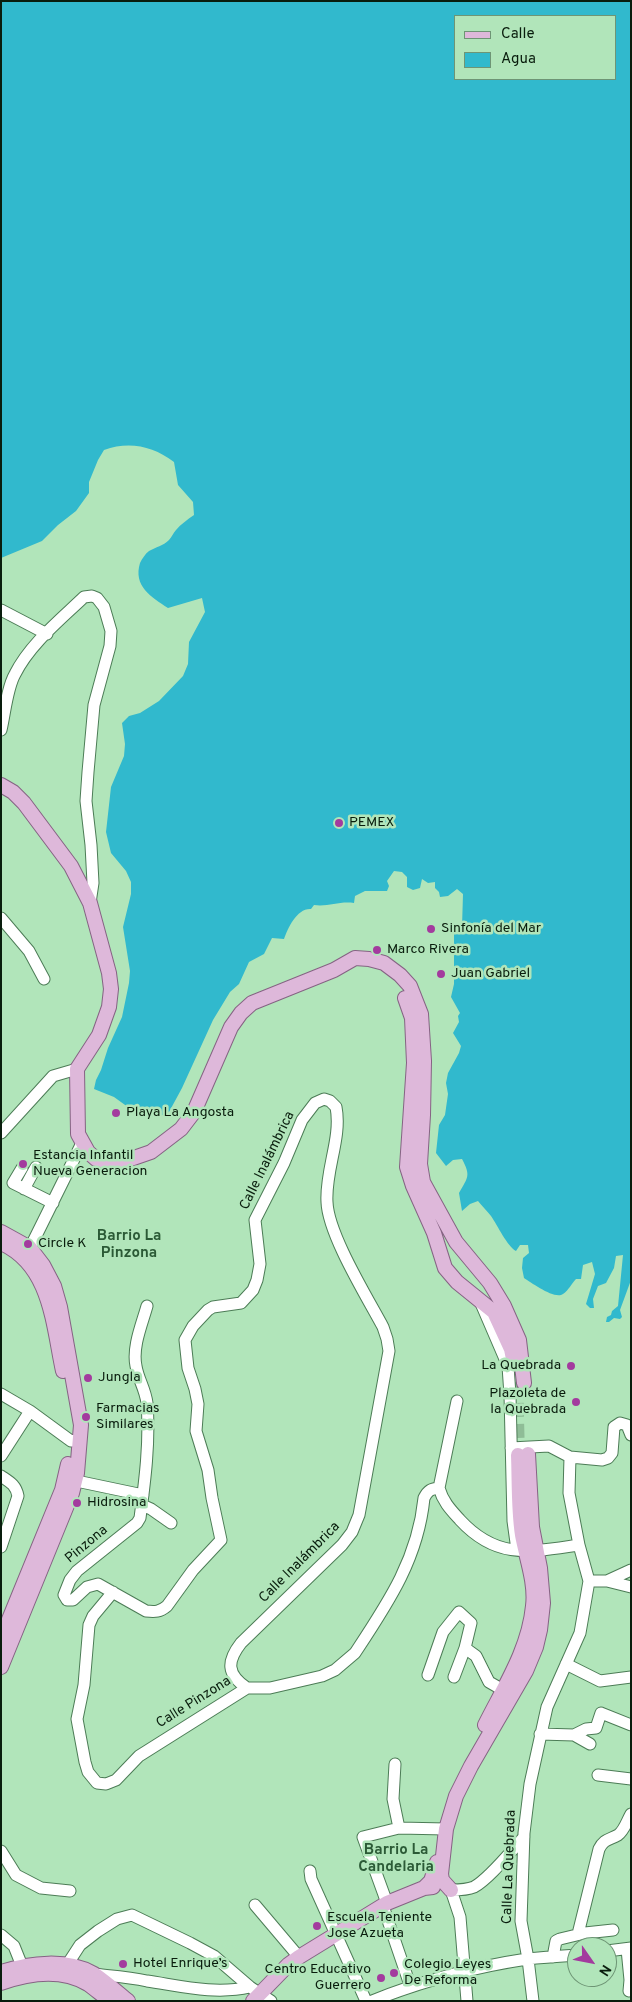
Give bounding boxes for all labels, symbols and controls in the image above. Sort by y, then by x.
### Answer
legend [454,15,617,80]
text: Calle [501,25,535,44]
text: Agua [501,50,536,69]
place label: PEMEX [349,815,394,831]
marker: PEMEX [333,817,345,829]
place label: Sinfonía del Mar [441,921,541,937]
marker: Sinfonía del Mar [425,923,437,935]
place label: Marco Rivera [387,942,469,958]
marker: Marco Rivera [371,944,383,956]
place label: Juan Gabriel [451,966,530,982]
marker: Juan Gabriel [435,968,447,980]
place label: Playa La Angosta [126,1105,234,1121]
marker: Playa La Angosta [110,1107,122,1119]
street label: Calle Inalámbrica [237,1109,299,1213]
place label: Estancia Infantil Nueva Generacion [33,1148,148,1180]
marker: Estancia Infantil Nueva Generacion [17,1158,29,1170]
district label: Barrio La Pinzona [97,1228,161,1263]
place label: Circle K [38,1236,86,1252]
marker: Circle K [22,1238,34,1250]
place label: La Quebrada [481,1358,561,1374]
marker: La Quebrada [565,1360,577,1372]
place label: Jungla [98,1370,141,1386]
marker: Jungla [82,1372,94,1384]
place label: Plazoleta de la Quebrada [489,1386,566,1418]
marker: Plazoleta de la Quebrada [570,1396,582,1408]
place label: Farmacias Similares [96,1401,160,1434]
marker: Farmacias Similares [80,1411,92,1423]
place label: Hidrosina [87,1495,146,1511]
marker: Hidrosina [71,1497,83,1509]
street label: Calle Inalámbrica [256,1519,344,1607]
street label: Pinzona [62,1522,112,1568]
street label: Calle Pinzona [154,1673,234,1733]
street label: Calle La Quebrada [500,1810,520,1924]
district label: Barrio La Candelaria [358,1842,434,1877]
place label: Escuela Teniente Jose Azueta [327,1910,432,1942]
marker: Escuela Teniente Jose Azueta [311,1920,323,1932]
north arrow [567,1937,617,1987]
place label: Hotel Enrique’s [133,1956,228,1972]
place label: Colegio Leyes De Reforma [404,1957,491,1990]
marker: Hotel Enrique’s [117,1958,129,1970]
text: N [594,1961,614,1979]
place label: Centro Educativo Guerrero [265,1962,371,1994]
marker: Colegio Leyes De Reforma [388,1967,400,1979]
marker: Centro Educativo Guerrero [375,1972,387,1984]

